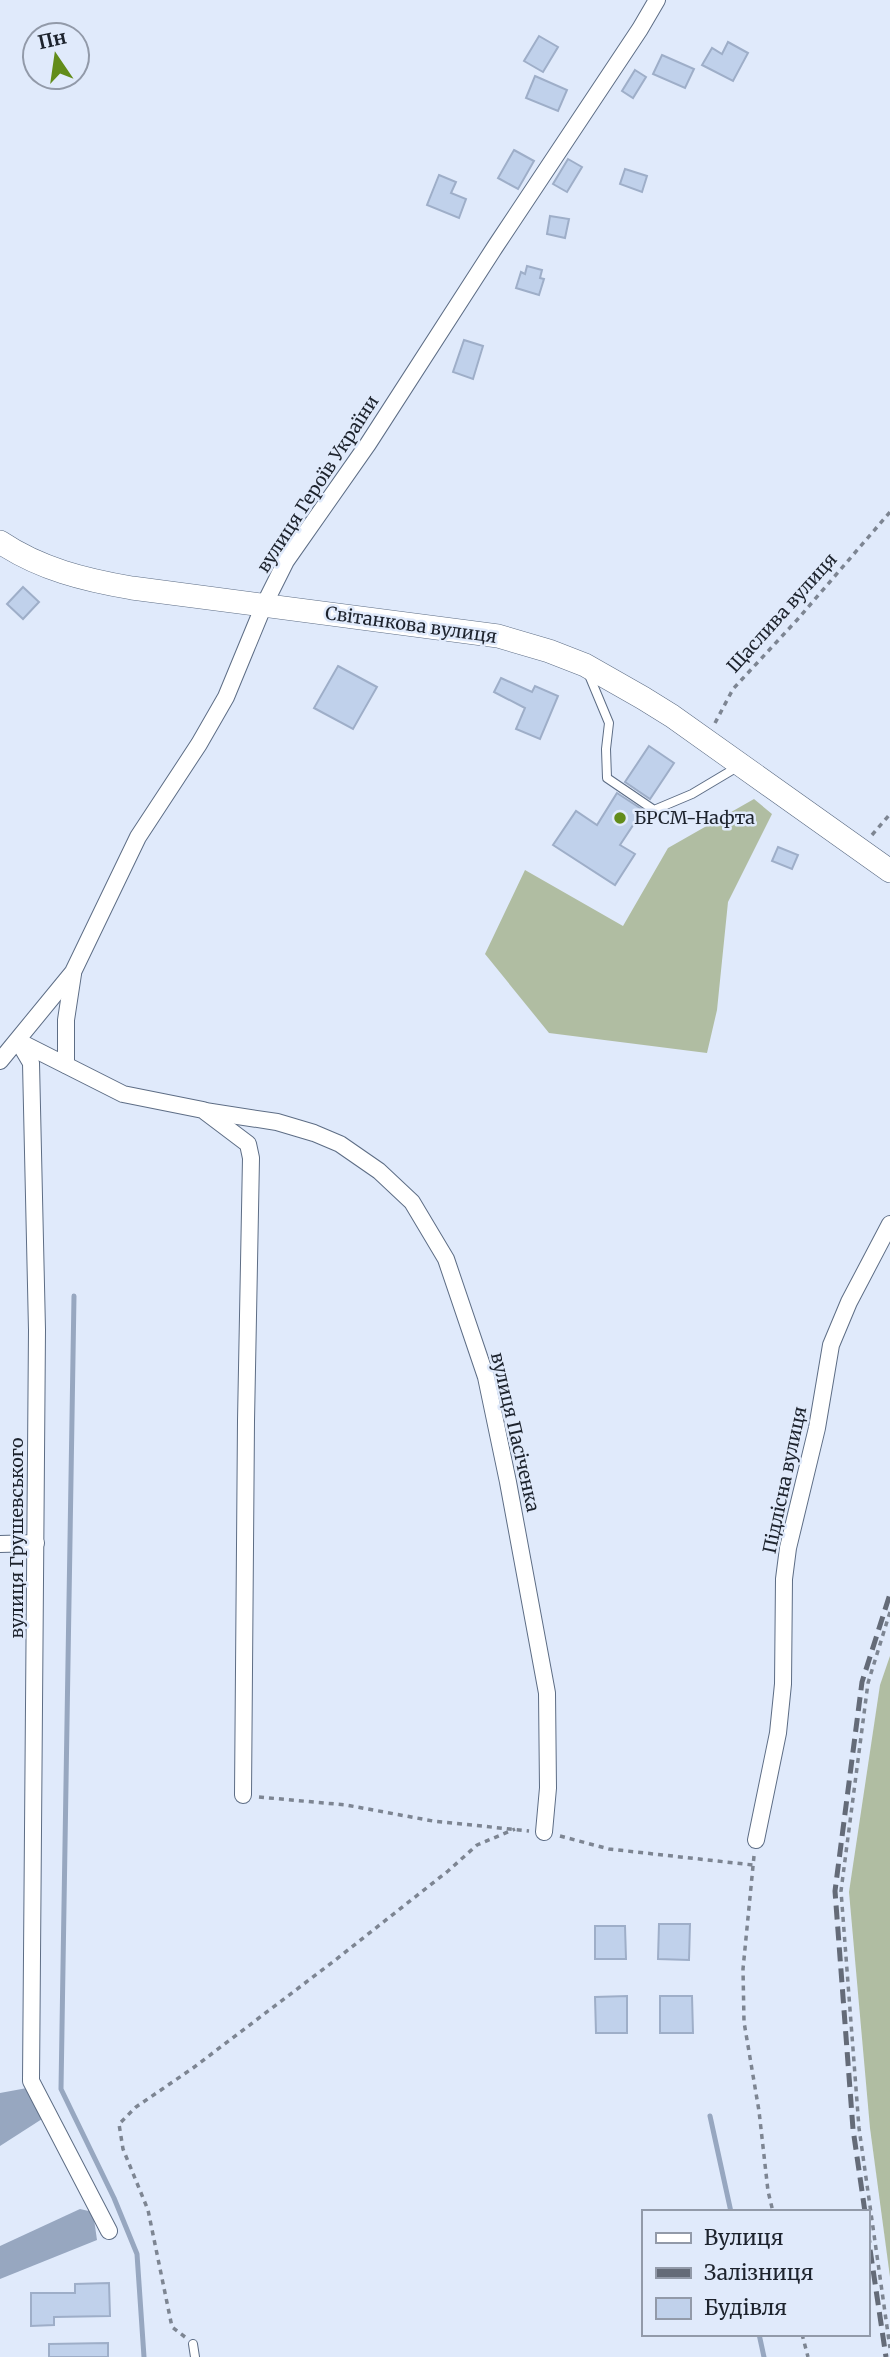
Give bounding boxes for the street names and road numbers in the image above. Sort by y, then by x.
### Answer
street label: вулиця Героїв України [252,391,384,577]
street label: Щаслива вулиця [722,548,842,677]
street label: Світанкова вулиця [324,601,499,648]
street label: вулиця Пасіченка [486,1350,545,1514]
street label: Підлісна вулиця [758,1404,811,1556]
street label: вулиця Грушевського [5,1438,28,1638]

